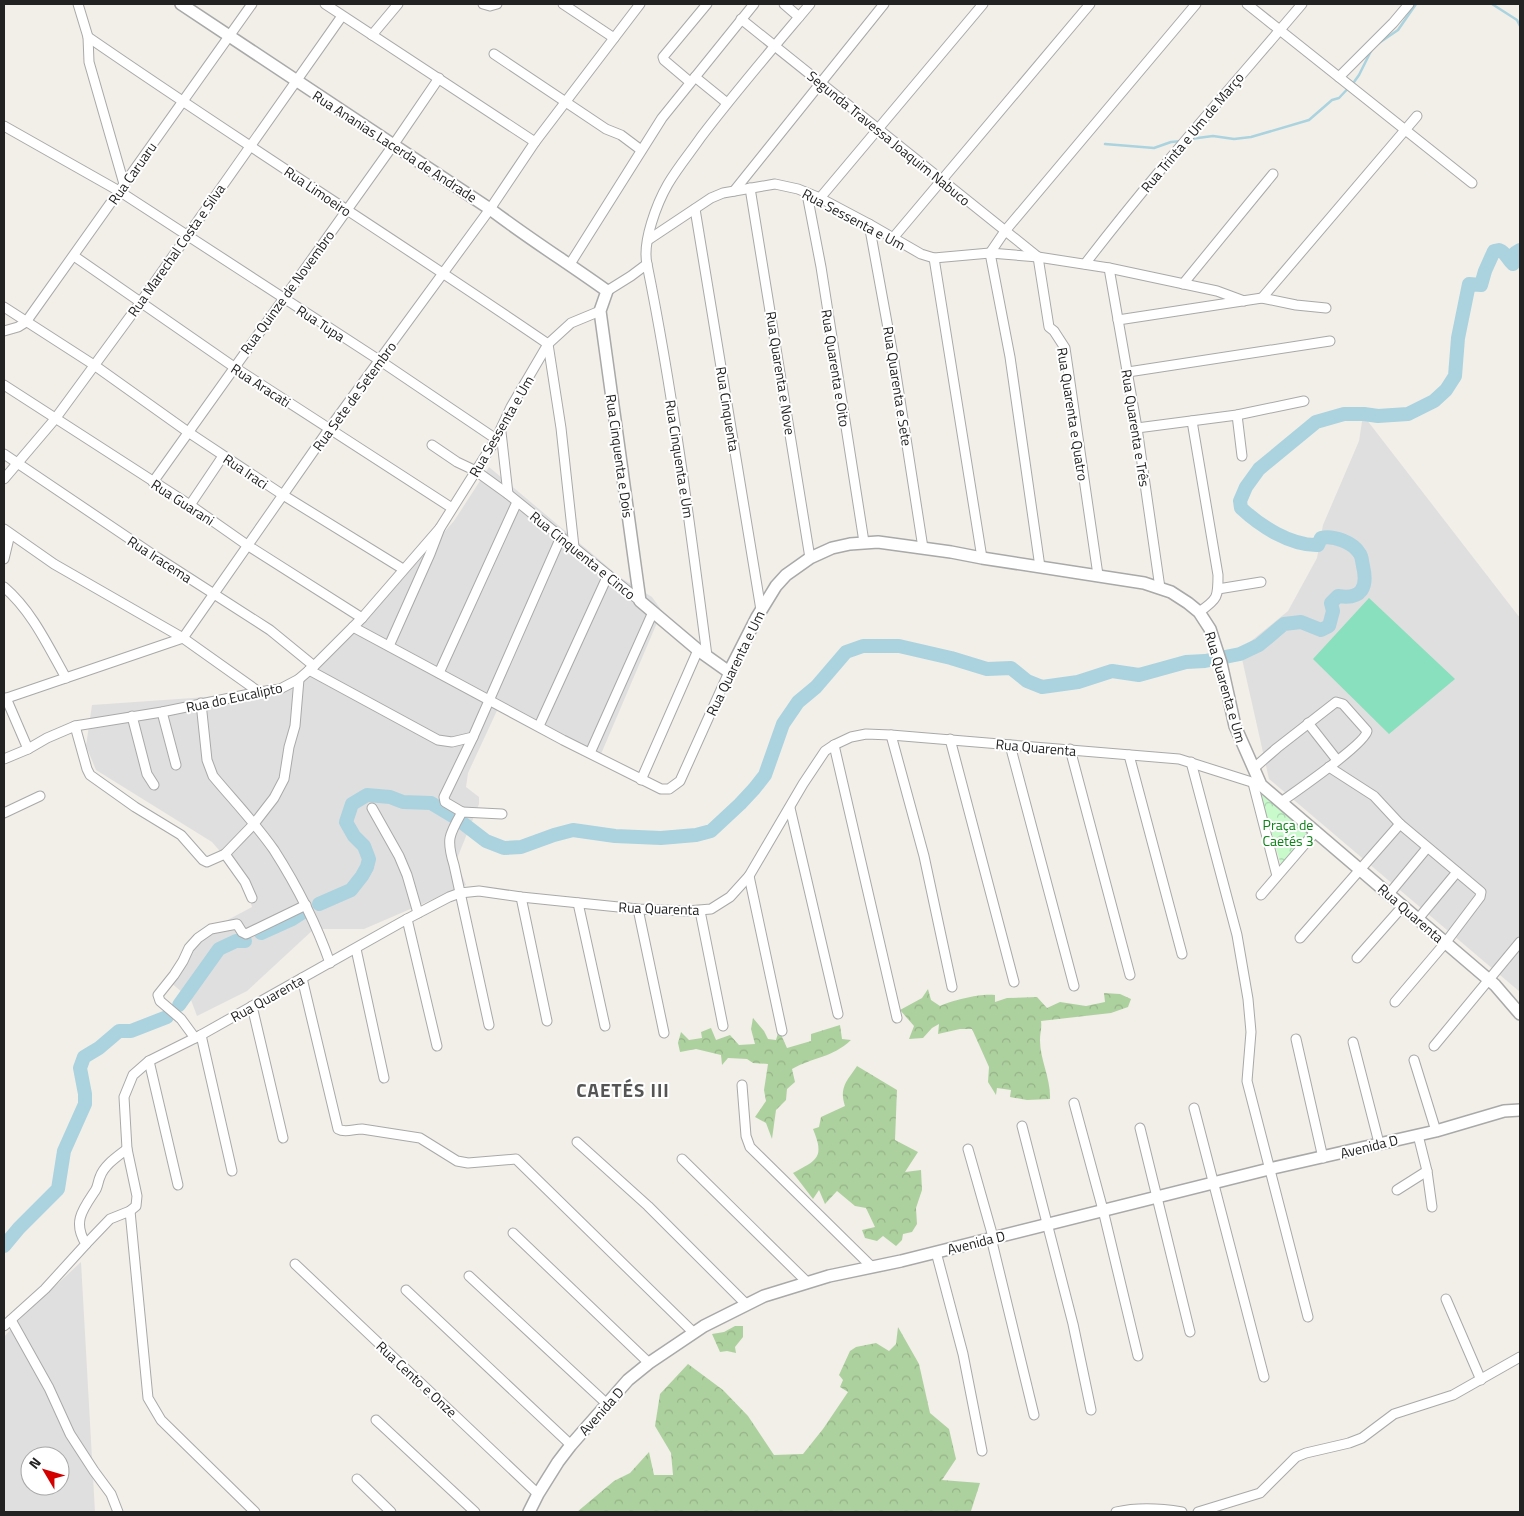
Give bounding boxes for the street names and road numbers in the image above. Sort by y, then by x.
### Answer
street label: Segunda Travessa Joaquim Nabuco [803,65,975,211]
street label: Rua Trinta e Um de Março [1135,67,1249,197]
street label: Rua Ananias Lacerda de Andrade [309,85,481,207]
street label: Rua Caruaru [103,137,161,209]
street label: Rua Limoeiro [280,161,356,221]
street label: Rua Marechal Costa e Silva [122,179,230,321]
street label: Rua Sessenta e Um [799,183,909,255]
street label: Rua Quinze de Novembro [235,226,339,358]
street label: Rua Tupa [293,299,349,347]
street label: Rua Quarenta e Oito [816,308,856,428]
street label: Rua Quarenta e Nove [761,310,801,436]
street label: Rua Quarenta e Sete [878,325,918,447]
street label: Rua Sete de Setembro [307,337,401,455]
street label: Rua Quarenta e Quatro [1052,346,1094,482]
street label: Rua Aracati [227,358,295,412]
street label: Rua Cinquenta [711,365,745,453]
street label: Rua Quarenta e Três [1116,368,1156,488]
street label: Rua Sessenta e Um [463,371,539,481]
street label: Rua Cinquenta e Dois [601,393,639,519]
street label: Rua Cinquenta e Um [660,398,700,520]
street label: Rua Iraci [219,448,273,494]
street label: Rua Guarani [147,474,219,530]
street label: Rua Cinquenta e Cinco [526,506,640,604]
street label: Rua Iracema [124,530,196,588]
street label: Rua Quarenta e Um [700,607,770,719]
street label: Rua Quarenta e Um [1200,629,1252,745]
street label: Rua do Eucalipto [184,677,284,717]
street label: Rua Quarenta [995,733,1077,761]
street label: Rua Quarenta [1374,879,1448,947]
street label: Rua Quarenta [618,896,700,920]
street label: Rua Quarenta [226,969,308,1027]
street label: Avenida D [1338,1129,1400,1163]
street label: Avenida D [945,1225,1007,1259]
street label: Rua Cento e Onze [372,1336,462,1422]
street label: Avenida D [573,1382,629,1440]

